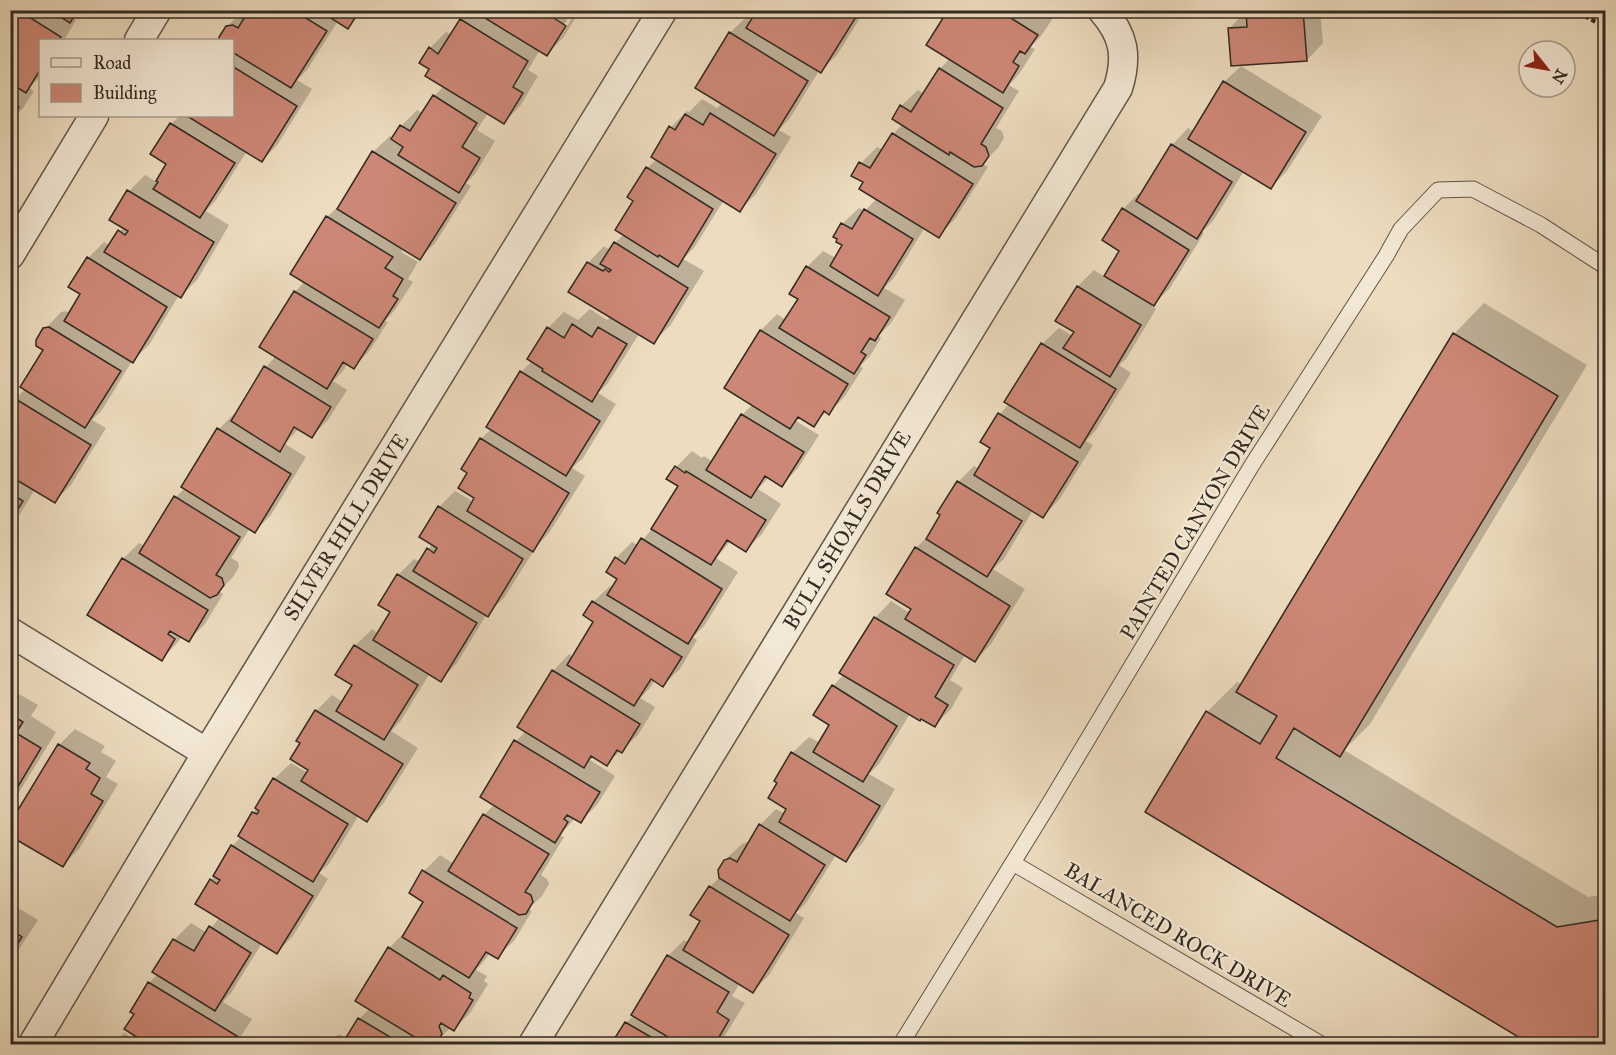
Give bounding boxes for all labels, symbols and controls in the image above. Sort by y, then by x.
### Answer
legend [39,39,234,117]
north arrow [1517,39,1577,99]
text: Road [93,52,131,74]
text: N [1548,66,1571,88]
text: Building [93,82,157,105]
street label: PAINTED CANYON DRIVE [1114,400,1276,644]
street label: BULL SHOALS DRIVE [777,426,917,634]
street label: SILVER HILL DRIVE [278,428,414,626]
street label: BALANCED ROCK DRIVE [1060,857,1296,1013]

